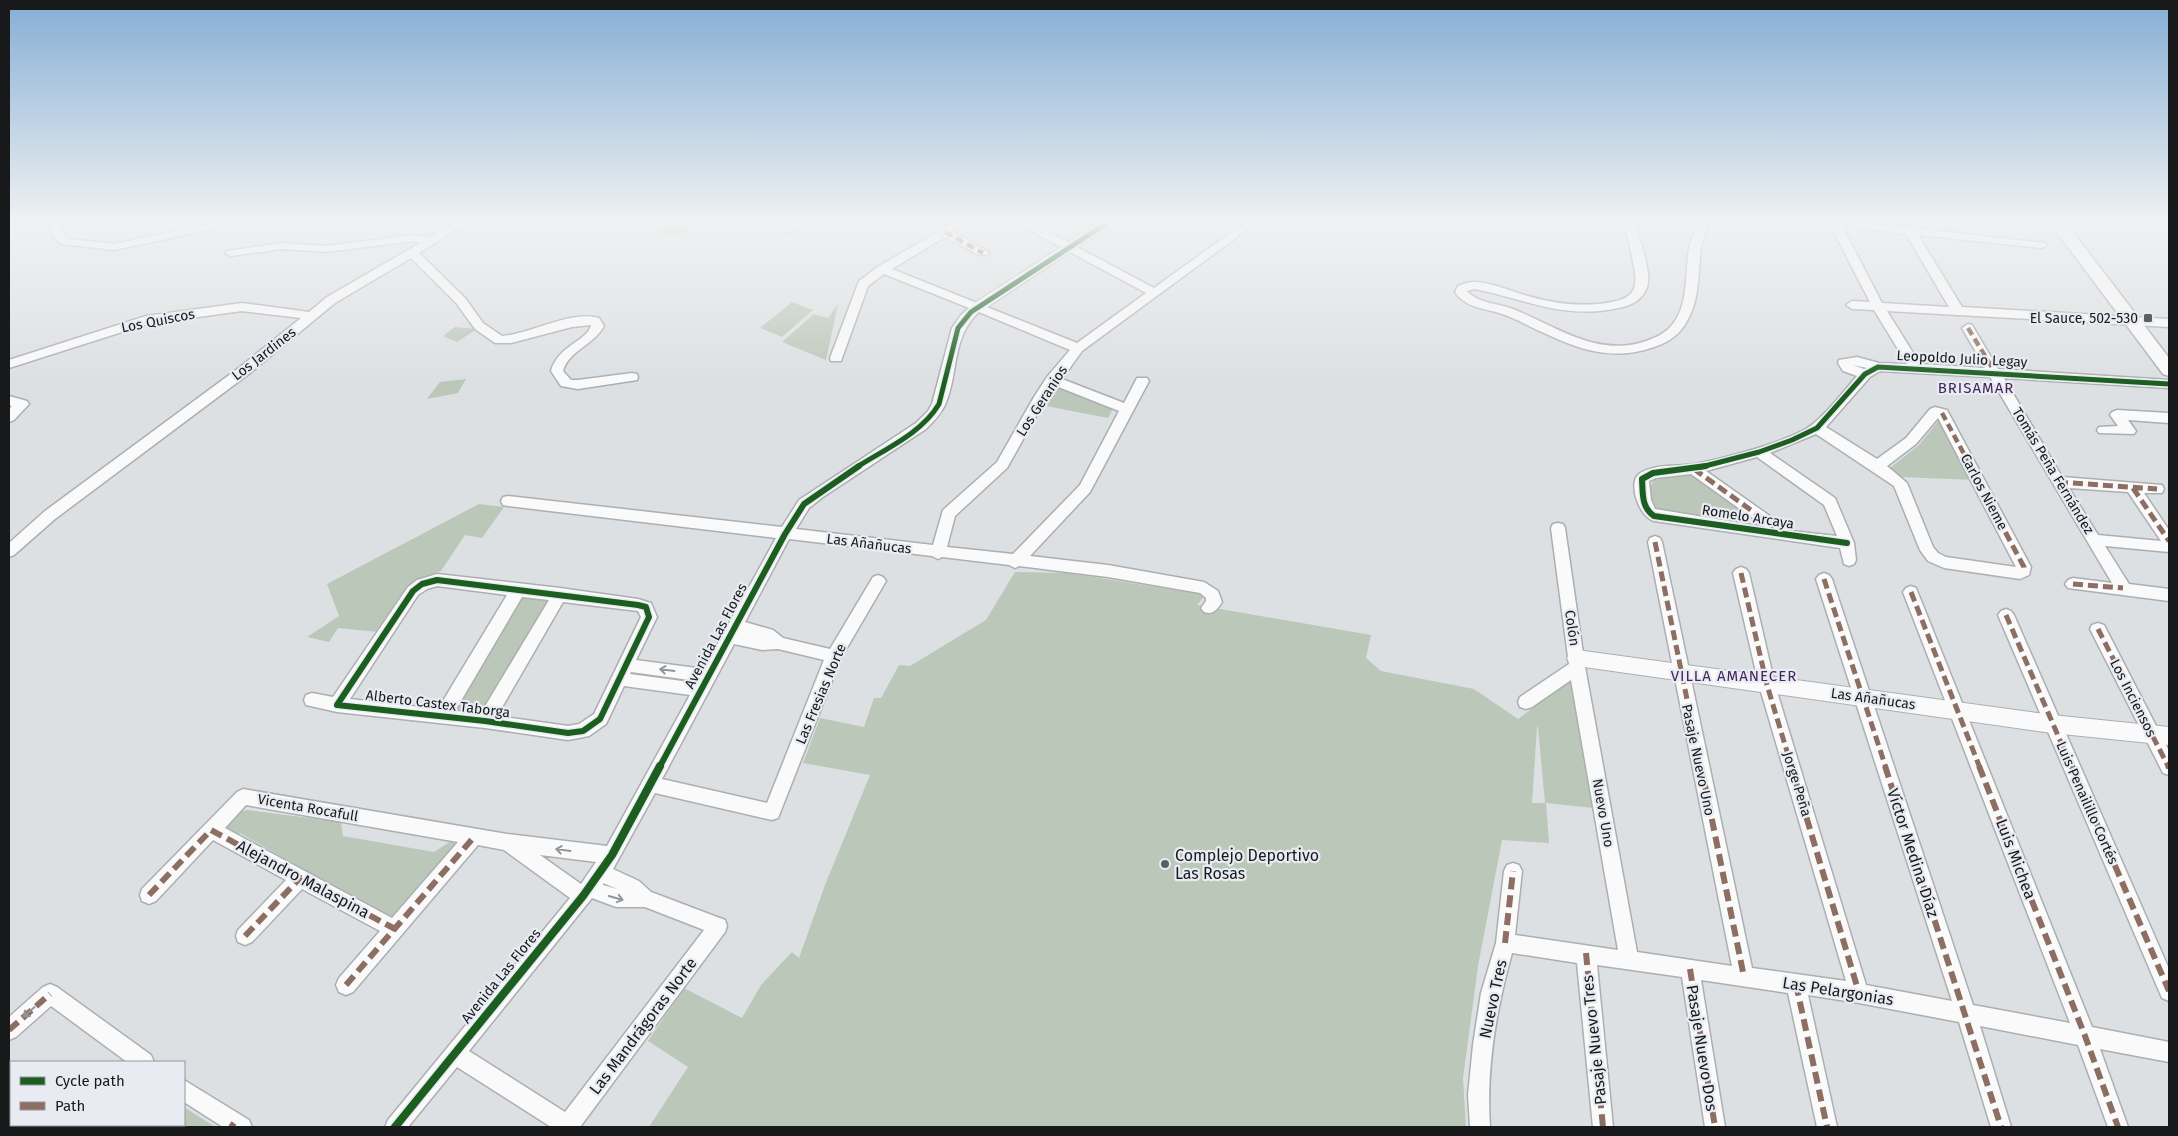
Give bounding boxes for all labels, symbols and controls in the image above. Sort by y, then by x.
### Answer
street label: Los Quiscos [120,305,197,336]
place label: El Sauce, 502-530 [2030,310,2138,327]
marker: El Sauce, 502-530 [2142,312,2154,324]
street label: Los Jardines [229,323,300,384]
street label: Leopoldo Julio Legay [1896,347,2028,371]
street label: Los Geranios [1013,362,1071,440]
district label: BRISAMAR [1938,379,2014,397]
street label: Tomás Peña Fernández [2008,405,2098,537]
street label: Carlos Nieme [1957,451,2011,533]
street label: Romelo Arcaya [1701,501,1795,533]
street label: Las Añañucas [826,530,913,558]
street label: Avenida Las Flores [681,580,751,692]
street label: Colón [1561,609,1583,647]
street label: Las Fresias Norte [792,641,850,747]
street label: Los Inciensos [2106,656,2160,740]
one-way arrow [660,665,676,675]
district label: VILLA AMANECER [1671,667,1797,685]
street label: Las Añañucas [1830,685,1917,713]
street label: Alberto Castex Taborga [365,687,511,721]
street label: Pasaje Nuevo Uno [1678,703,1718,817]
street label: Luis Penailillo Cortés [2052,739,2122,867]
street label: Jorge Peña [1779,749,1815,819]
street label: Nuevo Uno [1589,777,1617,849]
street label: Víctor Medina Díaz [1883,786,1943,920]
street label: Vicenta Rocafull [256,791,360,825]
street label: Luis Michea [1992,816,2040,902]
street label: Alejandro Malaspina [233,836,373,922]
one-way arrow [556,845,572,855]
place label: Complejo Deportivo Las Rosas [1175,846,1319,883]
marker: Complejo Deportivo Las Rosas [1159,858,1171,870]
one-way arrow [607,893,623,903]
street label: Avenida Las Flores [458,925,545,1027]
street label: Las Mandrágoras Norte [585,954,701,1098]
street label: Nuevo Tres [1475,958,1511,1040]
street label: Las Pelargonias [1781,973,1895,1009]
street label: Pasaje Nuevo Tres [1578,974,1610,1106]
street label: Pasaje Nuevo Dos [1683,983,1721,1113]
one-way arrow [23,1006,36,1018]
legend [10,1061,185,1126]
text: Cycle path [55,1072,125,1090]
text: Path [55,1097,85,1115]

